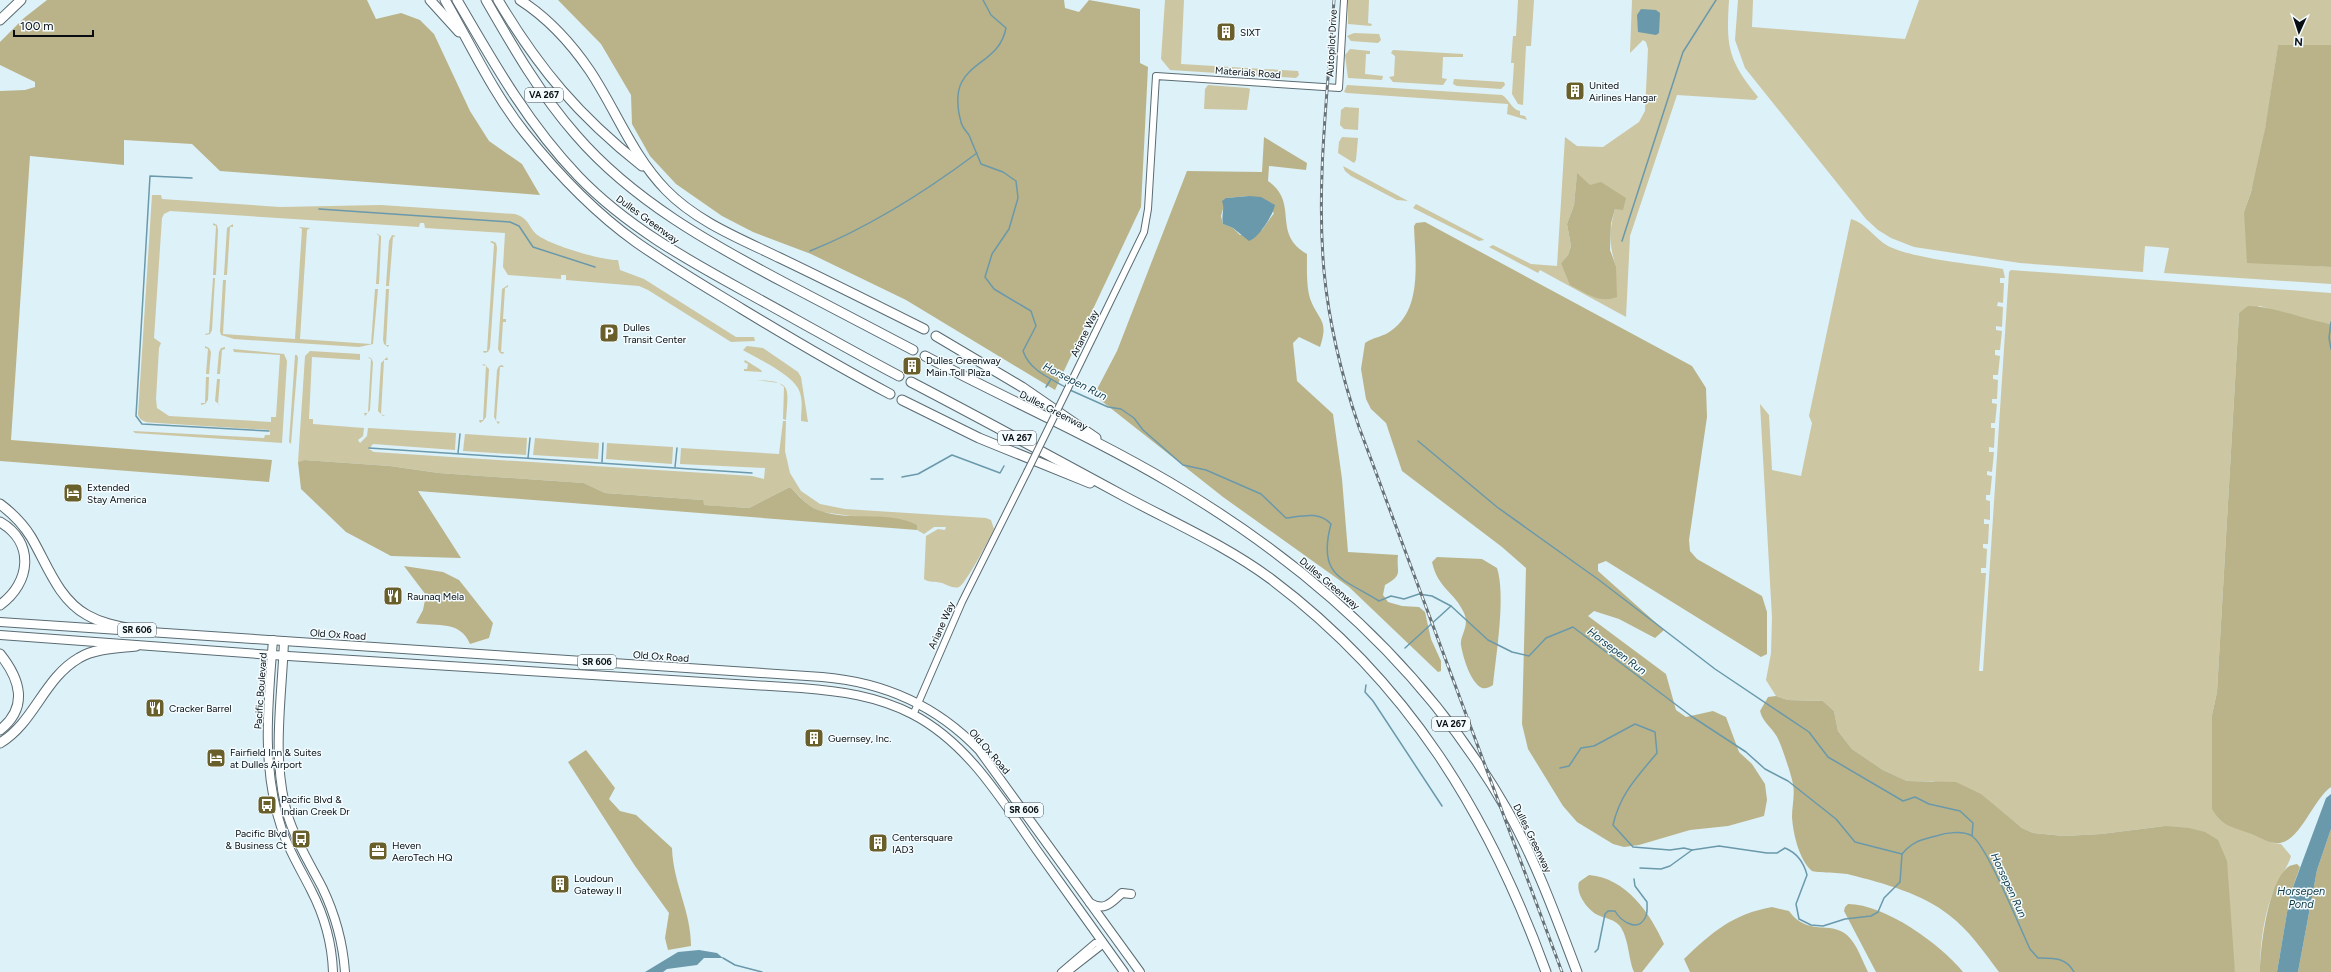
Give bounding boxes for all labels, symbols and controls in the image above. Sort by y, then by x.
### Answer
street label: Autopilot Drive [1323,8,1340,77]
scale bar [14,12,93,38]
north arrow [2279,12,2319,52]
text: 100 m [20,19,54,33]
building icon: SIXT [1215,21,1237,43]
place label: SIXT [1240,26,1261,39]
text: N [2294,35,2303,48]
street label: Materials Road [1215,64,1281,81]
place label: United Airlines Hangar [1589,79,1657,104]
building icon: United Airlines Hangar [1564,80,1586,102]
road number: VA 267 [525,88,563,102]
street label: Dulles Greenway [614,192,682,247]
street label: Ariane Way [1068,307,1102,359]
place label: Dulles Transit Center [623,321,687,346]
parking icon: Dulles Transit Center [598,322,620,344]
place label: Dulles Greenway Main Toll Plaza [926,354,1002,379]
building icon: Dulles Greenway Main Toll Plaza [901,355,923,377]
water label: Horsepen Run [1041,360,1109,403]
street label: Dulles Greenway [1017,388,1091,434]
road number: VA 267 [998,431,1036,445]
place label: Extended Stay America [87,481,147,506]
hotel icon: Extended Stay America [62,482,84,504]
street label: Dulles Greenway [1297,554,1363,613]
restaurant icon: Raunaq Mela [382,585,404,607]
place label: Raunaq Mela [407,590,464,603]
street label: Ariane Way [925,599,958,651]
road number: SR 606 [118,623,156,637]
water label: Horsepen Run [1585,625,1649,678]
street label: Old Ox Road [309,626,367,643]
street label: Old Ox Road [632,648,690,665]
street label: Pacific Boulevard [251,652,270,730]
road number: SR 606 [578,655,616,669]
restaurant icon: Cracker Barrel [144,697,166,719]
place label: Cracker Barrel [169,702,232,715]
road number: VA 267 [1432,717,1470,731]
street label: Old Ox Road [966,726,1013,777]
building icon: Guernsey, Inc. [803,727,825,749]
place label: Guernsey, Inc. [828,732,891,745]
place label: Fairfield Inn & Suites at Dulles Airport [230,746,322,771]
hotel icon: Fairfield Inn & Suites at Dulles Airport [205,747,227,769]
place label: Pacific Blvd & Indian Creek Dr [281,793,350,818]
bus stop icon: Pacific Blvd & Indian Creek Dr [256,794,278,816]
street label: Dulles Greenway [1510,802,1555,875]
road number: SR 606 [1005,803,1043,817]
place label: Pacific Blvd & Business Ct [226,827,287,852]
bus stop icon: Pacific Blvd & Business Ct [290,828,312,850]
place label: Centersquare IAD3 [892,831,953,856]
building icon: Centersquare IAD3 [867,832,889,854]
place label: Heven AeroTech HQ [392,839,453,864]
office icon: Heven AeroTech HQ [367,840,389,862]
water label: Horsepen Run [1988,851,2029,920]
place label: Loudoun Gateway II [574,872,622,897]
building icon: Loudoun Gateway II [549,873,571,895]
water label: Horsepen Pond [2277,885,2325,911]

